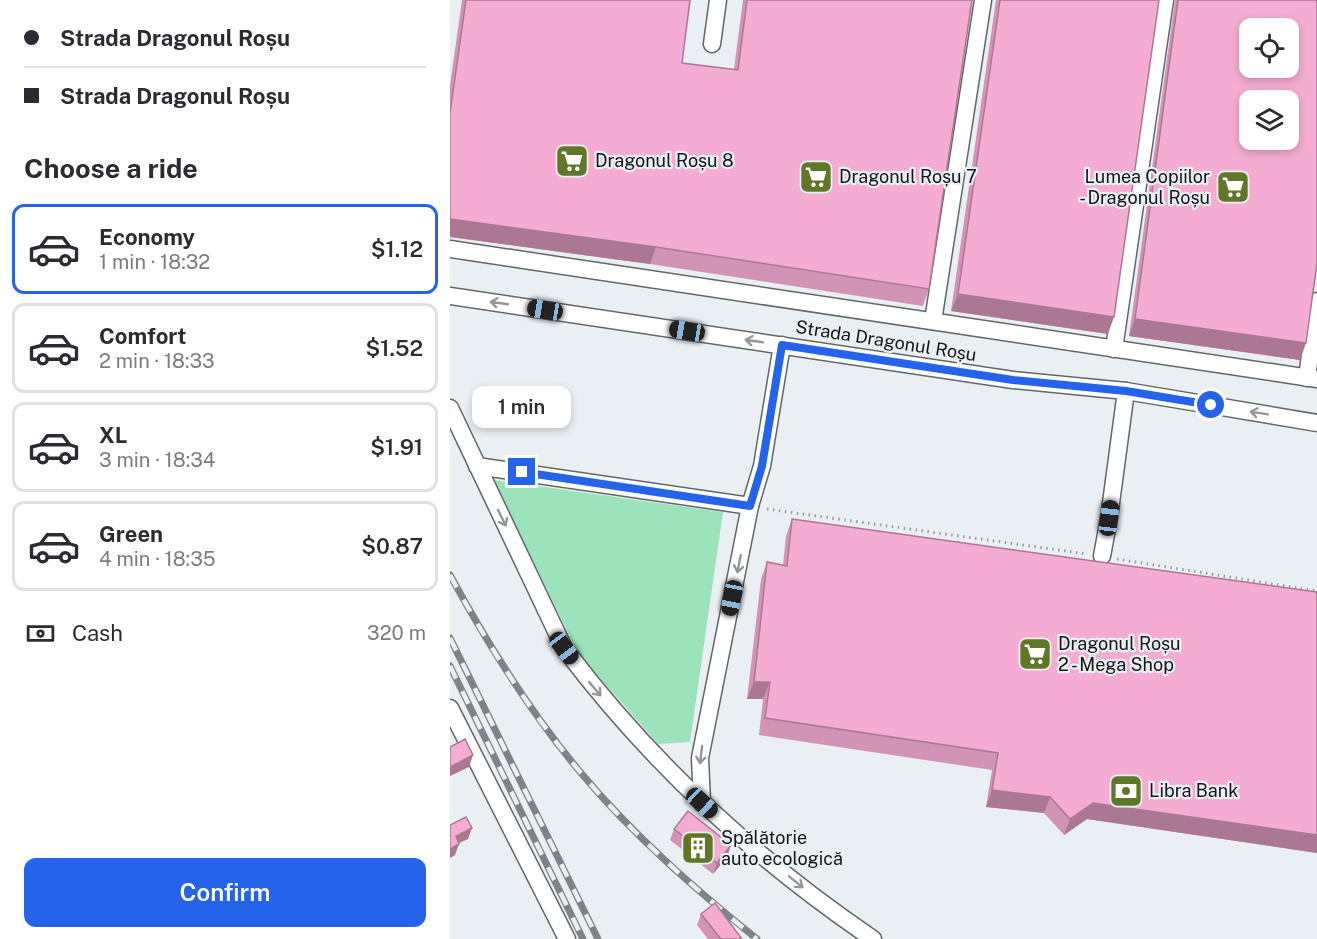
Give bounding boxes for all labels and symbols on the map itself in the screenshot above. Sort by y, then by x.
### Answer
supermarket icon: Dragonul Roșu 8 [554,143,590,179]
place label: Dragonul Roșu 8 [595,150,734,171]
supermarket icon: Dragonul Roșu 7 [798,159,834,195]
place label: Dragonul Roșu 7 [839,166,977,187]
place label: Lumea Copiilor - Dragonul Roșu [1079,166,1210,208]
supermarket icon: Lumea Copiilor - Dragonul Roșu [1215,169,1251,205]
one-way arrow [490,298,510,309]
car [526,298,564,322]
street label: Strada Dragonul Roșu [794,316,978,365]
car [668,319,706,343]
one-way arrow [745,336,765,347]
callout: 1 min [472,385,572,427]
route start [1197,391,1224,418]
one-way arrow [1250,407,1270,418]
route end [508,458,535,485]
car [1098,499,1120,537]
one-way arrow [497,509,509,527]
one-way arrow [733,554,744,573]
car [720,579,744,617]
car [546,628,582,668]
place label: Dragonul Roșu 2 - Mega Shop [1058,633,1181,675]
supermarket icon: Dragonul Roșu 2 - Mega Shop [1017,636,1053,672]
one-way arrow [588,681,602,696]
one-way arrow [696,745,707,764]
bank icon: Libra Bank [1108,773,1144,809]
place label: Libra Bank [1149,780,1238,801]
car [683,784,721,822]
place label: Spălătorie auto ecologică [721,827,843,869]
building icon: Spălătorie auto ecologică [680,830,716,866]
one-way arrow [787,875,803,888]

